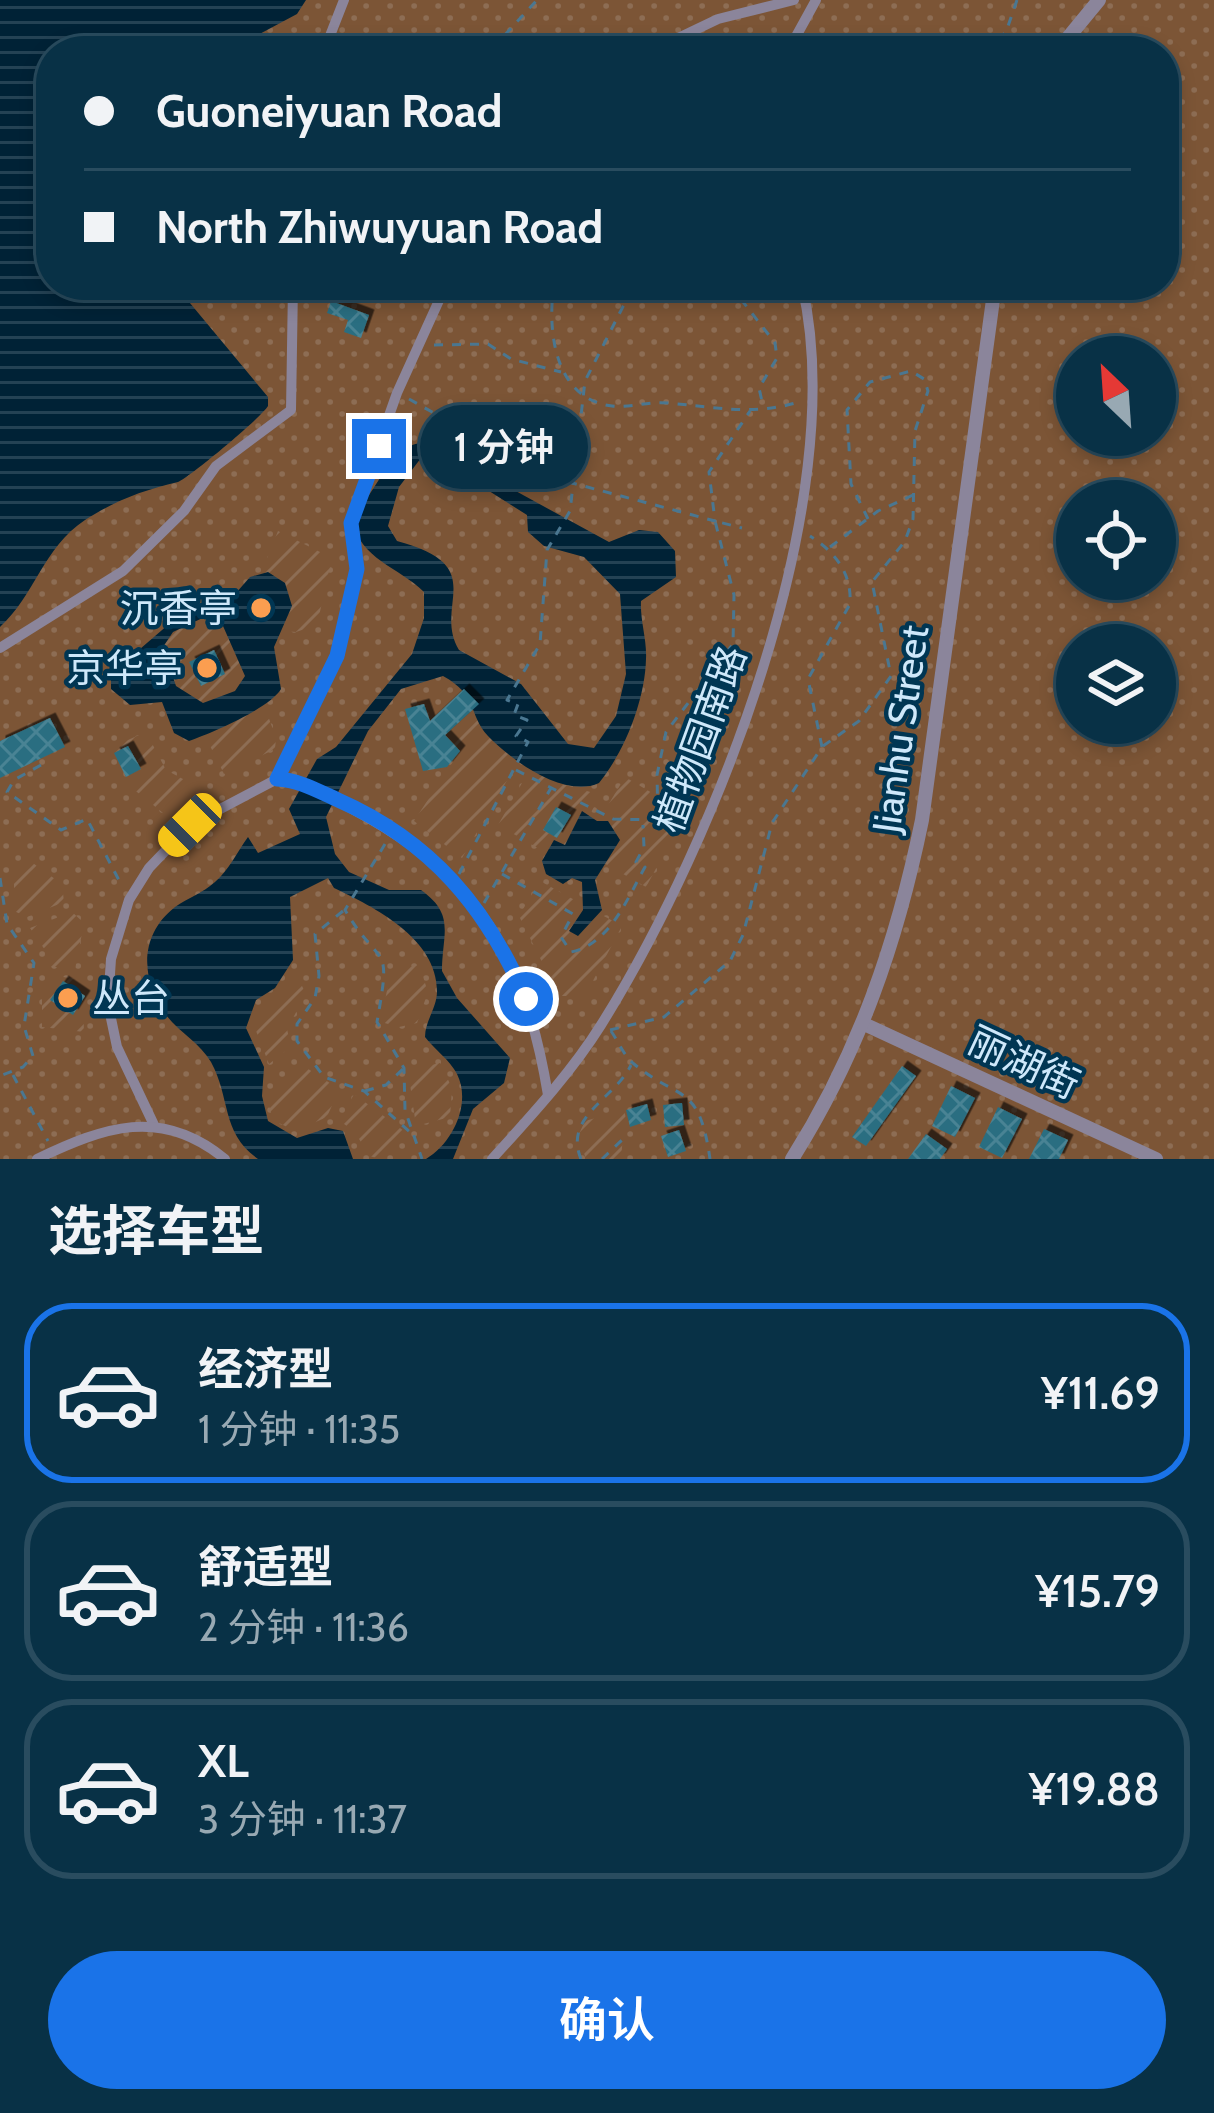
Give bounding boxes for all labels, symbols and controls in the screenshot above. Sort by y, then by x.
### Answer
text: Guoneiyuan Road [156,84,502,138]
text: North Zhiwuyuan Road [156,200,603,254]
north arrow [1056,336,1176,456]
map controls [1056,336,1176,744]
callout: 1 分钟 [421,404,589,488]
route end [352,419,406,473]
text: 1 分钟 [454,423,554,471]
button: locate [1056,480,1176,600]
place label: 沉香亭 [120,584,237,632]
marker: 沉香亭 [248,595,274,621]
street label: Jianhu Street [862,622,938,837]
button: layers [1056,624,1176,744]
street label: 植物园南路 [644,639,756,839]
place label: 京华亭 [66,644,183,692]
marker: 京华亭 [194,655,220,681]
car [152,787,228,863]
route start [499,972,553,1026]
place label: 丛台 [92,974,170,1022]
marker: 丛台 [55,985,81,1011]
street label: 丽湖街 [961,1016,1087,1108]
text: 选择车型 [48,1198,264,1264]
icon: car [54,1339,162,1447]
text: 经济型 [198,1342,333,1396]
text: ¥11.69 [1041,1366,1160,1420]
text: 1 分钟 · 11:35 [198,1405,400,1453]
icon: car [54,1537,162,1645]
text: 舒适型 [198,1540,333,1594]
text: ¥15.79 [1035,1564,1160,1618]
text: 2 分钟 · 11:36 [198,1603,409,1651]
text: XL [198,1734,249,1788]
icon: car [54,1735,162,1843]
text: ¥19.88 [1029,1762,1160,1816]
text: 3 分钟 · 11:37 [198,1795,407,1843]
button: 确认 [48,1951,1166,2089]

